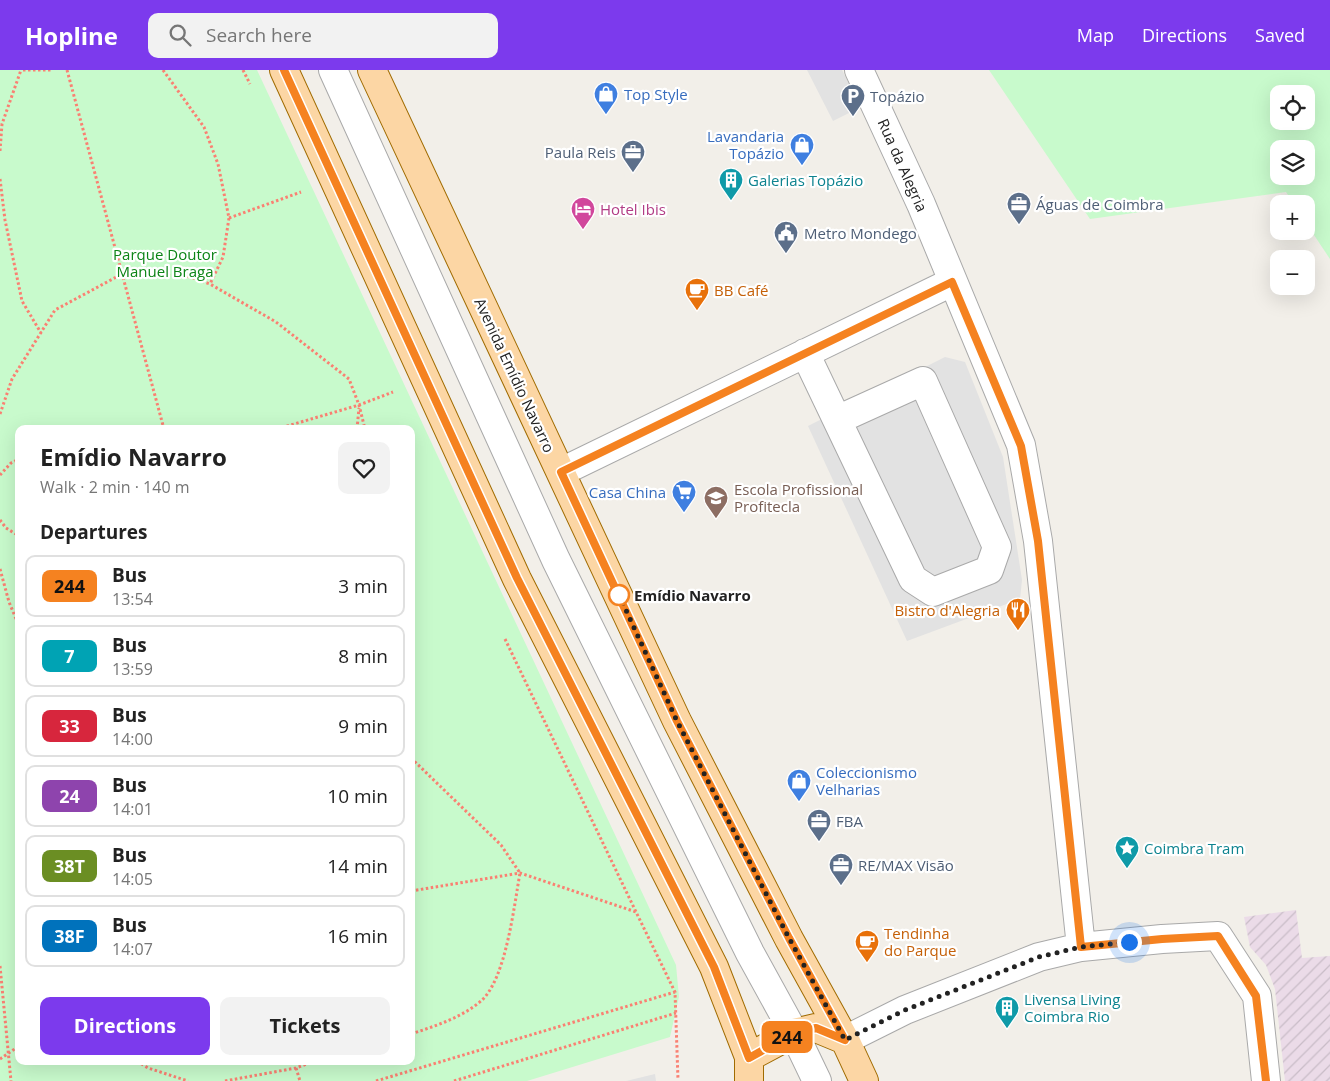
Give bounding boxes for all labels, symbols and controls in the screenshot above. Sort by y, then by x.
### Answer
search box [148,13,498,58]
text: Hopline [25,19,118,52]
icon: search [166,21,194,49]
text: Search here [206,22,312,48]
text: Map [1077,23,1114,47]
text: Directions [1142,23,1227,47]
text: Saved [1255,23,1305,47]
shop icon: Top Style [593,81,619,115]
parking icon: Topázio [840,83,866,117]
place label: Top Style [624,84,688,104]
map controls [1270,85,1315,295]
button: locate [1270,85,1315,130]
place label: Topázio [870,86,925,106]
street label: Rua da Alegria [873,115,933,215]
place label: Lavandaria Topázio [707,126,784,163]
shop icon: Lavandaria Topázio [789,132,815,166]
office icon: Paula Reis [620,139,646,173]
button: layers [1270,140,1315,185]
place label: Paula Reis [545,142,616,162]
building icon: Galerias Topázio [718,167,744,201]
place label: Galerias Topázio [748,170,863,190]
office icon: Águas de Coimbra [1006,191,1032,225]
place label: Águas de Coimbra [1036,194,1164,214]
button: + [1270,195,1315,240]
hotel icon: Hotel Ibis [570,196,596,230]
place label: Hotel Ibis [600,199,666,219]
public building icon: Metro Mondego [773,220,799,254]
place label: Metro Mondego [804,223,917,243]
park label: Parque Doutor Manuel Braga [113,244,217,281]
button: − [1270,250,1315,295]
cafe icon: BB Café [684,277,710,311]
place label: BB Café [714,280,769,300]
street label: Avenida Emídio Navarro [470,294,560,456]
text: Emídio Navarro [40,440,227,473]
button: heart [338,442,390,494]
text: Walk · 2 min · 140 m [40,476,190,498]
supermarket icon: Casa China [671,479,697,513]
place label: Escola Profissional Profitecla [734,479,863,516]
place label: Casa China [589,482,666,502]
school or university icon: Escola Profissional Profitecla [703,485,729,519]
text: Departures [40,519,147,545]
text: Bus [112,562,147,588]
text: 3 min [338,573,388,599]
text: 244 [54,574,85,598]
marker: Emídio Navarro [608,584,630,606]
place label: Emídio Navarro [634,585,751,605]
text: 13:54 [112,588,153,610]
restaurant icon: Bistro d'Alegria [1005,597,1031,631]
place label: Bistro d'Alegria [894,600,1000,620]
text: Bus [112,632,147,658]
text: 8 min [338,643,388,669]
text: 7 [64,644,75,668]
text: 13:59 [112,658,153,680]
text: Bus [112,702,147,728]
text: 9 min [338,713,388,739]
text: 33 [59,714,80,738]
text: 14:00 [112,728,153,750]
place label: Coleccionismo Velharias [816,762,917,799]
shop icon: Coleccionismo Velharias [786,768,812,802]
text: Bus [112,772,147,798]
text: 10 min [327,783,388,809]
text: 24 [59,784,80,808]
text: 14:01 [112,798,153,820]
office icon: FBA [806,808,832,842]
place label: FBA [836,811,863,831]
place icon: Coimbra Tram [1114,835,1140,869]
place label: Coimbra Tram [1144,838,1244,858]
text: Bus [112,842,147,868]
office icon: RE/MAX Visão [828,852,854,886]
text: 14 min [327,853,388,879]
text: 38T [54,854,85,878]
place label: RE/MAX Visão [858,855,954,875]
text: 14:05 [112,868,153,890]
text: Bus [112,912,147,938]
text: 16 min [327,923,388,949]
place label: Tendinha do Parque [884,923,956,960]
text: 38F [54,924,85,948]
cafe icon: Tendinha do Parque [854,929,880,963]
your location [1117,930,1142,955]
text: 14:07 [112,938,153,960]
place label: Livensa Living Coimbra Rio [1024,989,1120,1026]
building icon: Livensa Living Coimbra Rio [994,995,1020,1029]
button: Directions [40,997,210,1055]
button: Tickets [220,997,390,1055]
line badge: 244 [758,1021,816,1053]
text: 244 [772,1025,802,1049]

